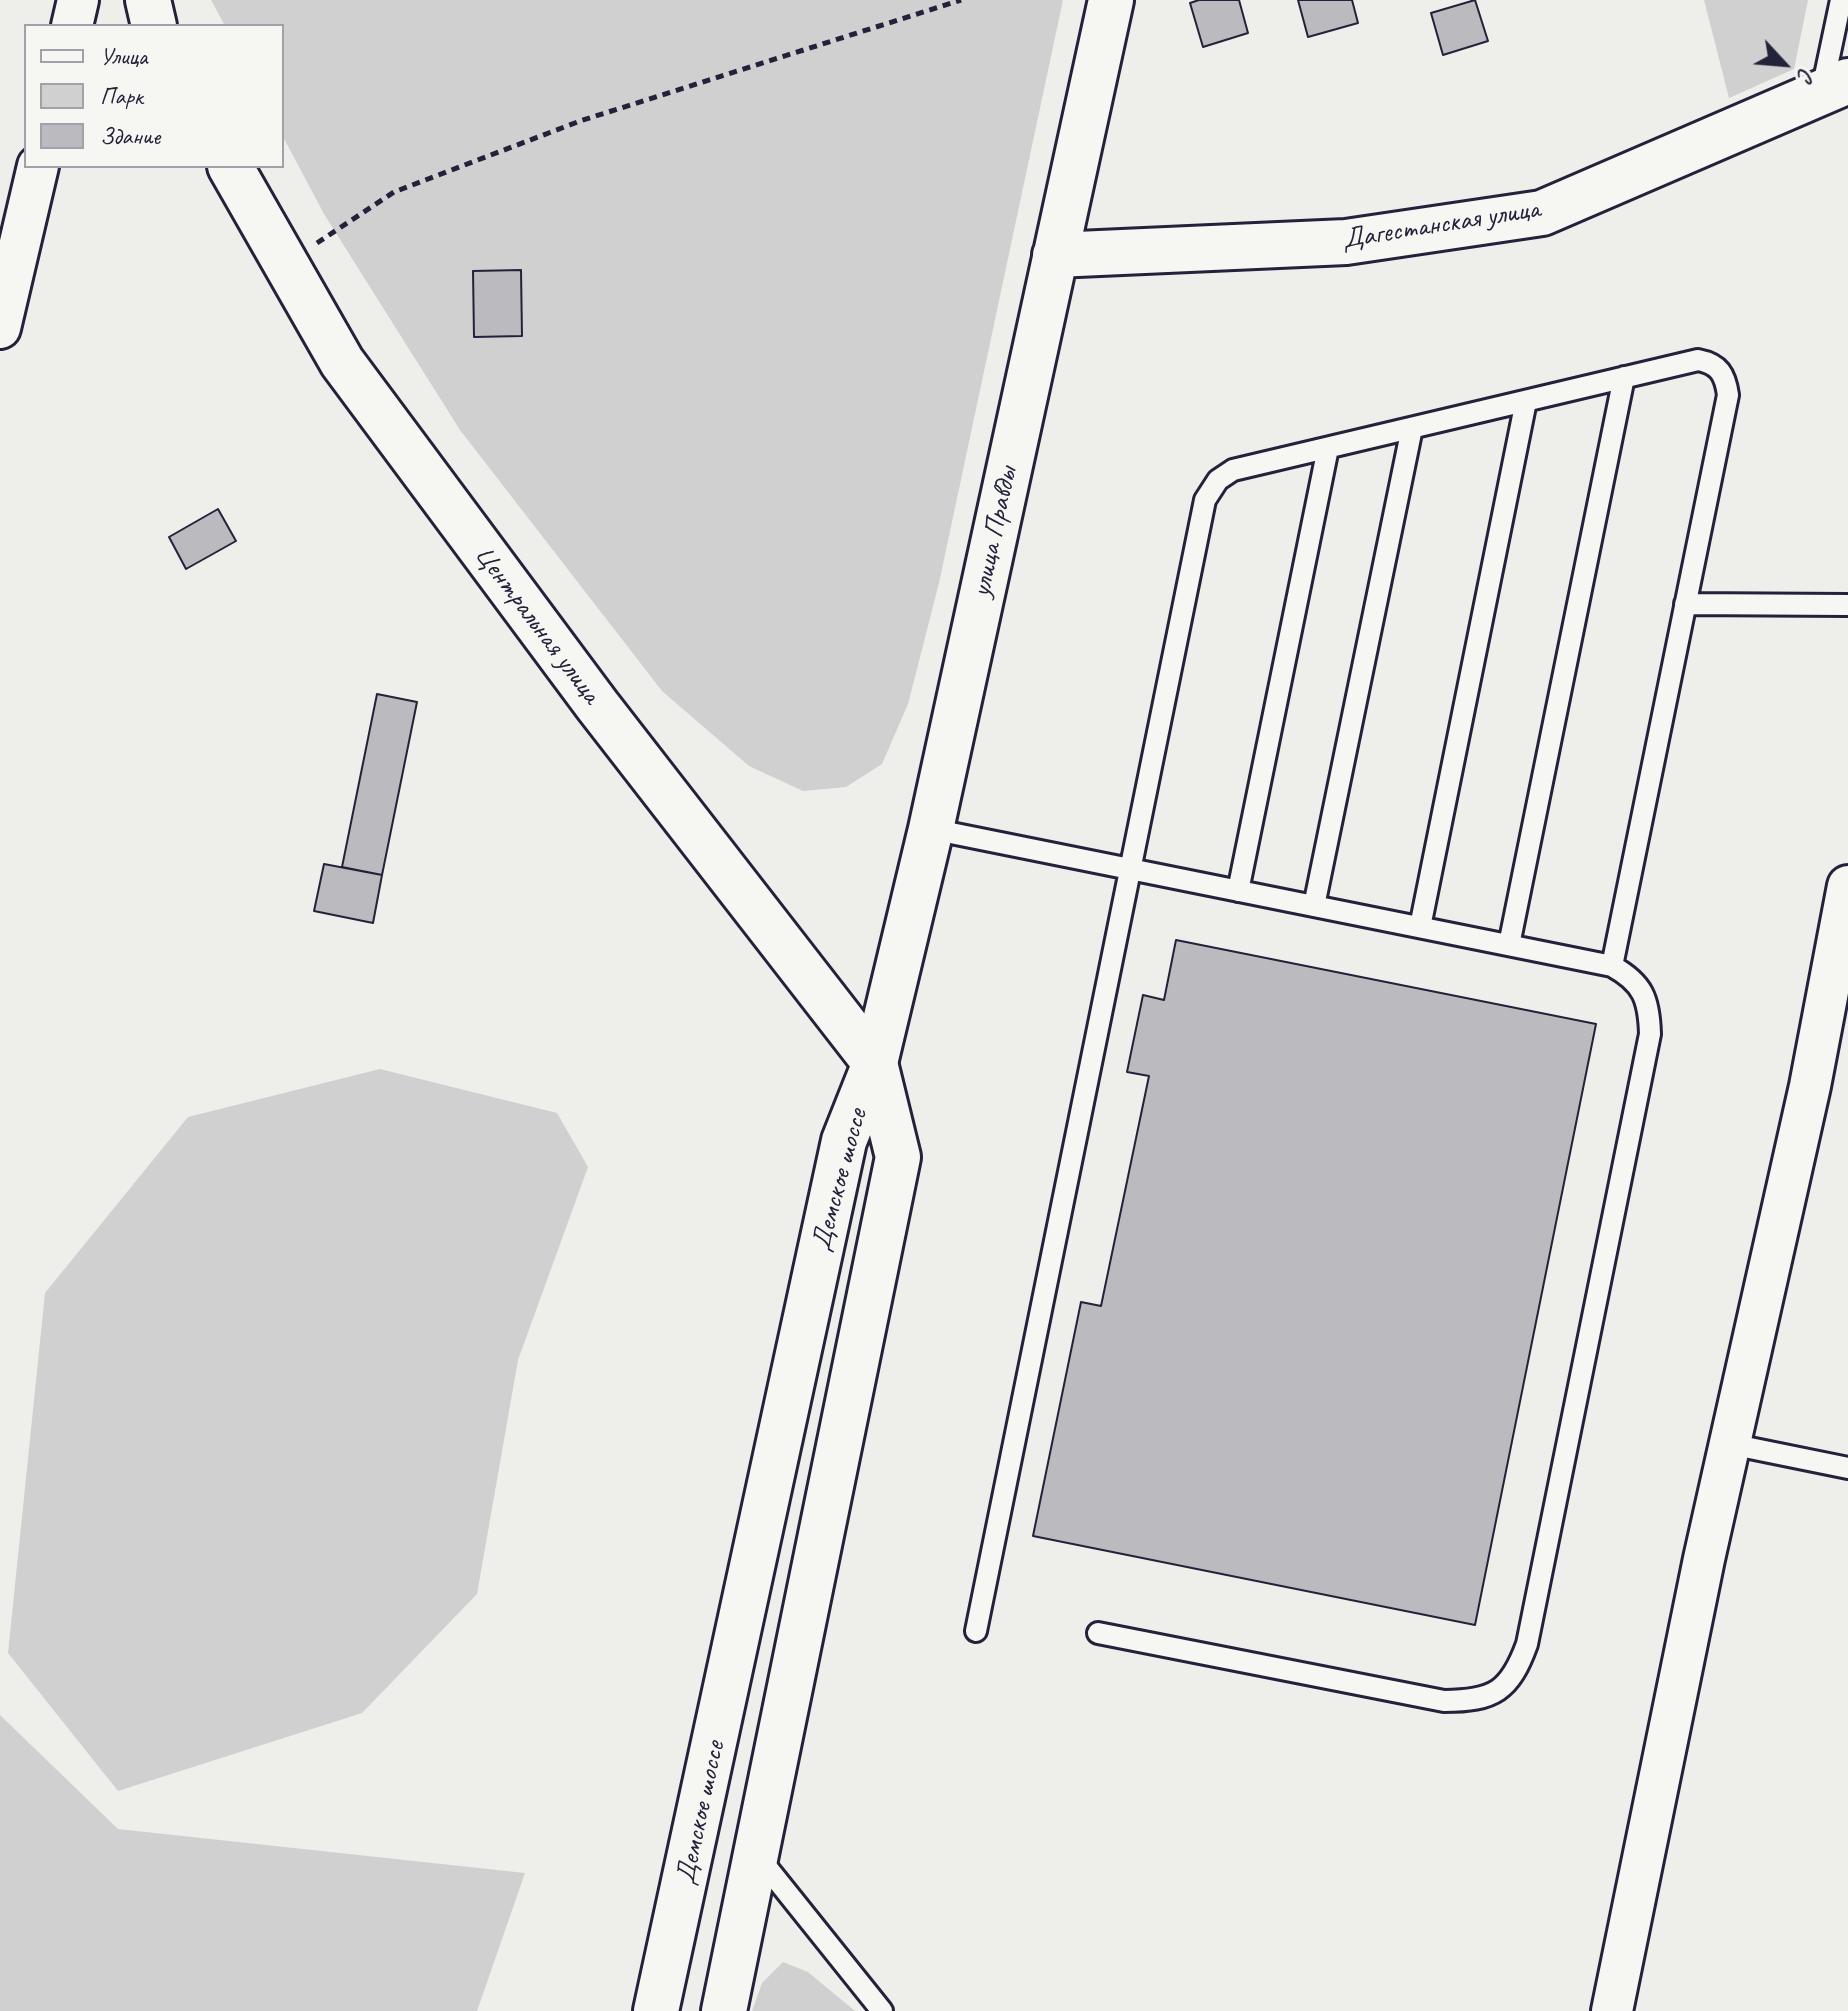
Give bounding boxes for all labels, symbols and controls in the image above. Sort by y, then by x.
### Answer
legend [24,24,284,168]
north arrow [1744,24,1824,104]
text: Улица [100,41,148,71]
text: С [1791,64,1821,86]
text: Парк [100,81,143,111]
text: Здание [100,121,160,151]
street label: Дагестанская улица [1340,193,1542,257]
street label: улица Правды [965,464,1025,600]
street label: Центральная улица [467,539,607,711]
street label: Демское шоссе [805,1105,875,1255]
street label: Демское шоссе [669,1738,733,1888]

